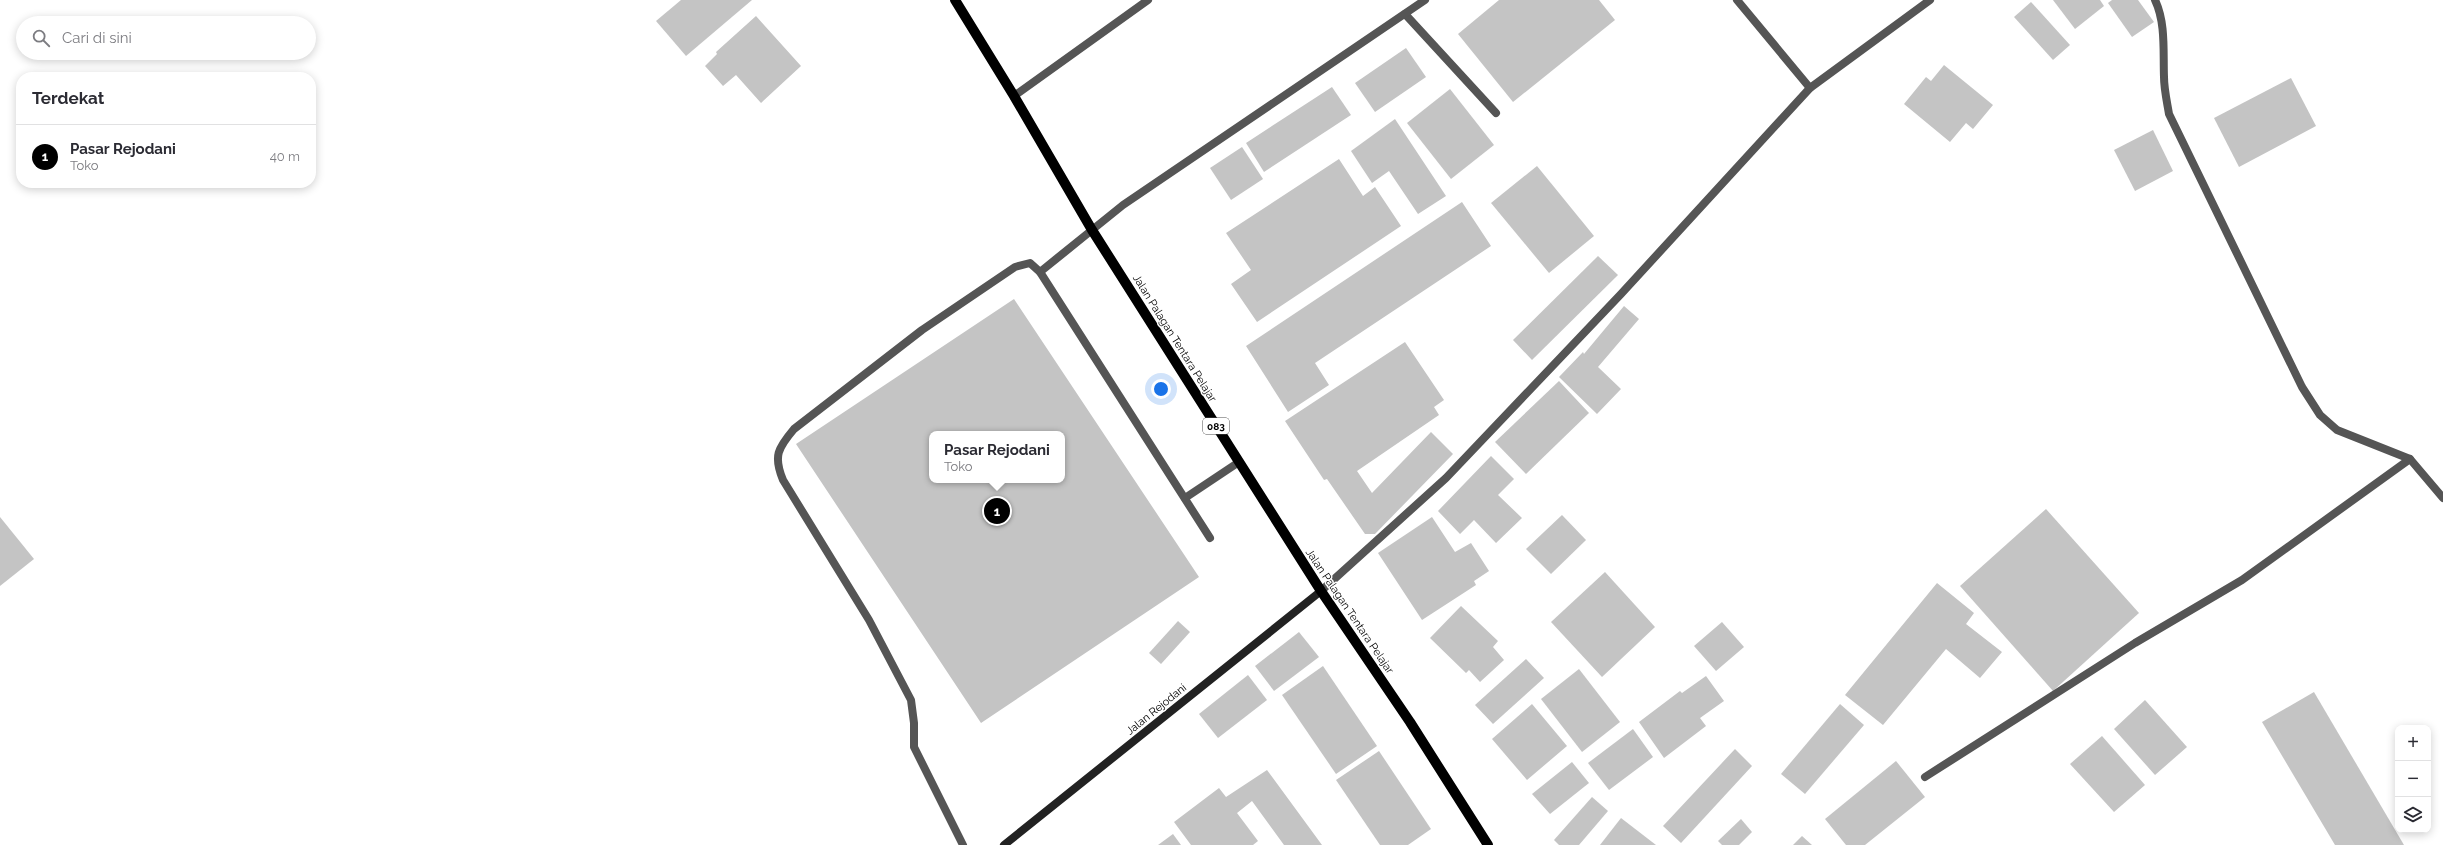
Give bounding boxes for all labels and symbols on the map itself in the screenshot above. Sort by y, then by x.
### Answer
street label: Jalan Palagan Tentara Pelajar [1130,272,1219,405]
your location [1151,379,1171,399]
road number: 083 [1203,418,1229,434]
pin: 1 [984,496,1010,526]
street label: Jalan Palagan Tentara Pelajar [1303,546,1396,676]
street label: Jalan Rejodani [1124,681,1189,738]

